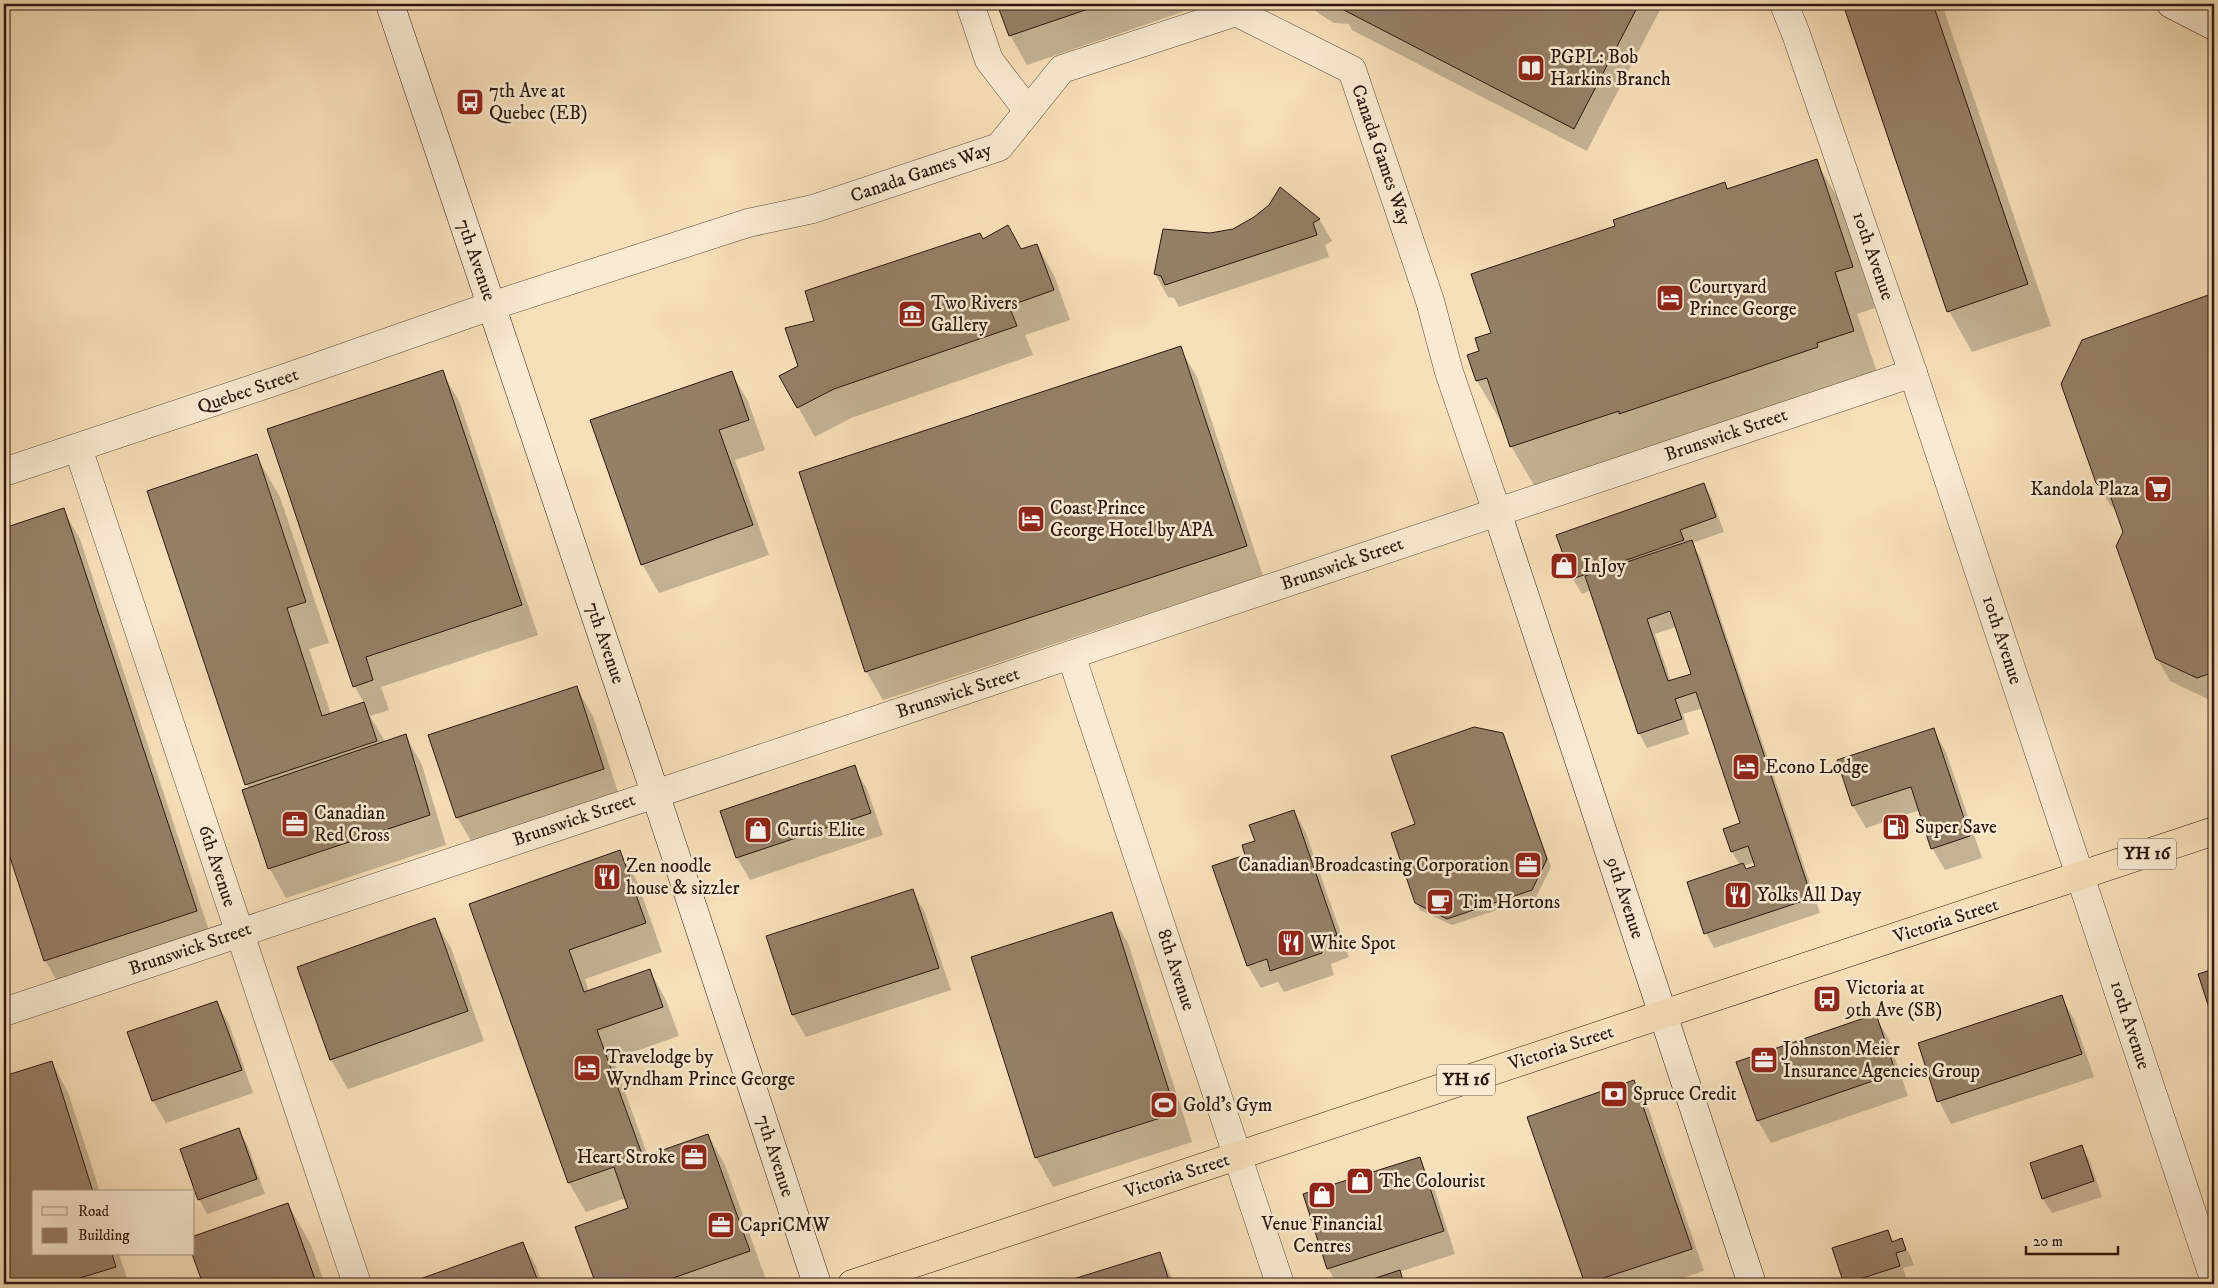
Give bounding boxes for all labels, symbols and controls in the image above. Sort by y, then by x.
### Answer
place label: PGPL: Bob Harkins Branch [1550,46,1671,91]
library icon: PGPL: Bob Harkins Branch [1516,53,1546,83]
place label: 7th Ave at Quebec (EB) [489,80,587,125]
street label: Canada Games Way [1346,82,1416,229]
bus stop icon: 7th Ave at Quebec (EB) [455,87,485,117]
street label: Canada Games Way [848,138,995,208]
street label: 10th Avenue [1847,209,1899,303]
street label: 7th Avenue [451,216,501,304]
place label: Courtyard Prince George [1689,276,1797,321]
hotel icon: Courtyard Prince George [1655,283,1685,313]
place label: Two Rivers Gallery [931,292,1018,337]
museum icon: Two Rivers Gallery [897,299,927,329]
street label: Quebec Street [195,363,301,419]
street label: Brunswick Street [1662,403,1790,467]
supermarket icon: Kandola Plaza [2143,474,2173,504]
place label: Kandola Plaza [2030,478,2139,501]
place label: Coast Prince George Hotel by APA [1050,497,1215,542]
hotel icon: Coast Prince George Hotel by APA [1016,504,1046,534]
street label: Brunswick Street [1278,532,1406,596]
shop icon: InJoy [1549,551,1579,581]
place label: InJoy [1583,555,1627,578]
street label: 10th Avenue [1977,593,2027,687]
street label: 7th Avenue [580,599,630,687]
street label: Brunswick Street [894,662,1022,724]
hotel icon: Econo Lodge [1731,752,1761,782]
place label: Econo Lodge [1765,756,1869,779]
street label: Brunswick Street [510,788,638,852]
place label: Canadian Red Cross [314,802,390,847]
office icon: Canadian Red Cross [280,809,310,839]
fuel station icon: Super Save [1881,812,1911,842]
shop icon: Curtis Elite [743,815,773,845]
place label: Super Save [1915,816,1997,839]
place label: Curtis Elite [777,819,865,842]
street label: 6th Avenue [193,822,241,910]
road number: YH 16 [2118,839,2176,870]
office icon: Canadian Broadcasting Corporation [1513,850,1543,880]
street label: 9th Avenue [1601,853,1649,942]
place label: Canadian Broadcasting Corporation [1238,854,1509,877]
place label: Zen noodle house & sizzler [626,855,740,900]
restaurant icon: Zen noodle house & sizzler [592,862,622,892]
restaurant icon: Yolks All Day [1723,880,1753,910]
place label: Yolks All Day [1757,884,1862,907]
cafe icon: Tim Hortons [1425,887,1455,917]
place label: Tim Hortons [1459,891,1560,914]
street label: Victoria Street [1890,893,2002,949]
street label: Brunswick Street [126,917,254,981]
street label: 8th Avenue [1152,926,1200,1014]
restaurant icon: White Spot [1276,928,1306,958]
place label: White Spot [1309,932,1396,955]
place label: Victoria at 9th Ave (SB) [1845,977,1942,1022]
street label: 10th Avenue [2105,978,2155,1072]
bus stop icon: Victoria at 9th Ave (SB) [1812,984,1842,1014]
street label: Victoria Street [1505,1020,1617,1076]
place label: Johnston Meier Insurance Agencies Group [1781,1038,1980,1083]
office icon: Johnston Meier Insurance Agencies Group [1749,1045,1779,1075]
place label: Travelodge by Wyndham Prince George [605,1046,795,1091]
hotel icon: Travelodge by Wyndham Prince George [572,1053,602,1083]
road number: YH 16 [1437,1064,1495,1096]
bank icon: Spruce Credit [1599,1079,1629,1109]
place label: Spruce Credit [1633,1083,1737,1106]
sports icon: Gold's Gym [1149,1090,1179,1120]
place label: Gold's Gym [1183,1094,1272,1117]
street label: 7th Avenue [751,1112,799,1200]
office icon: Heart Stroke [679,1142,709,1172]
place label: Heart Stroke [577,1146,675,1169]
street label: Victoria Street [1121,1148,1233,1204]
shop icon: The Colourist [1345,1166,1375,1196]
place label: The Colourist [1379,1170,1486,1193]
shop icon: Venue Financial Centres [1307,1180,1337,1210]
legend [32,1190,195,1256]
text: Road [78,1202,110,1221]
office icon: CapriCMW [706,1210,736,1240]
place label: Venue Financial Centres [1260,1213,1383,1258]
place label: CapriCMW [740,1214,830,1237]
scale bar [2026,1223,2118,1255]
text: Building [78,1226,130,1245]
text: 20 m [2033,1232,2063,1251]

